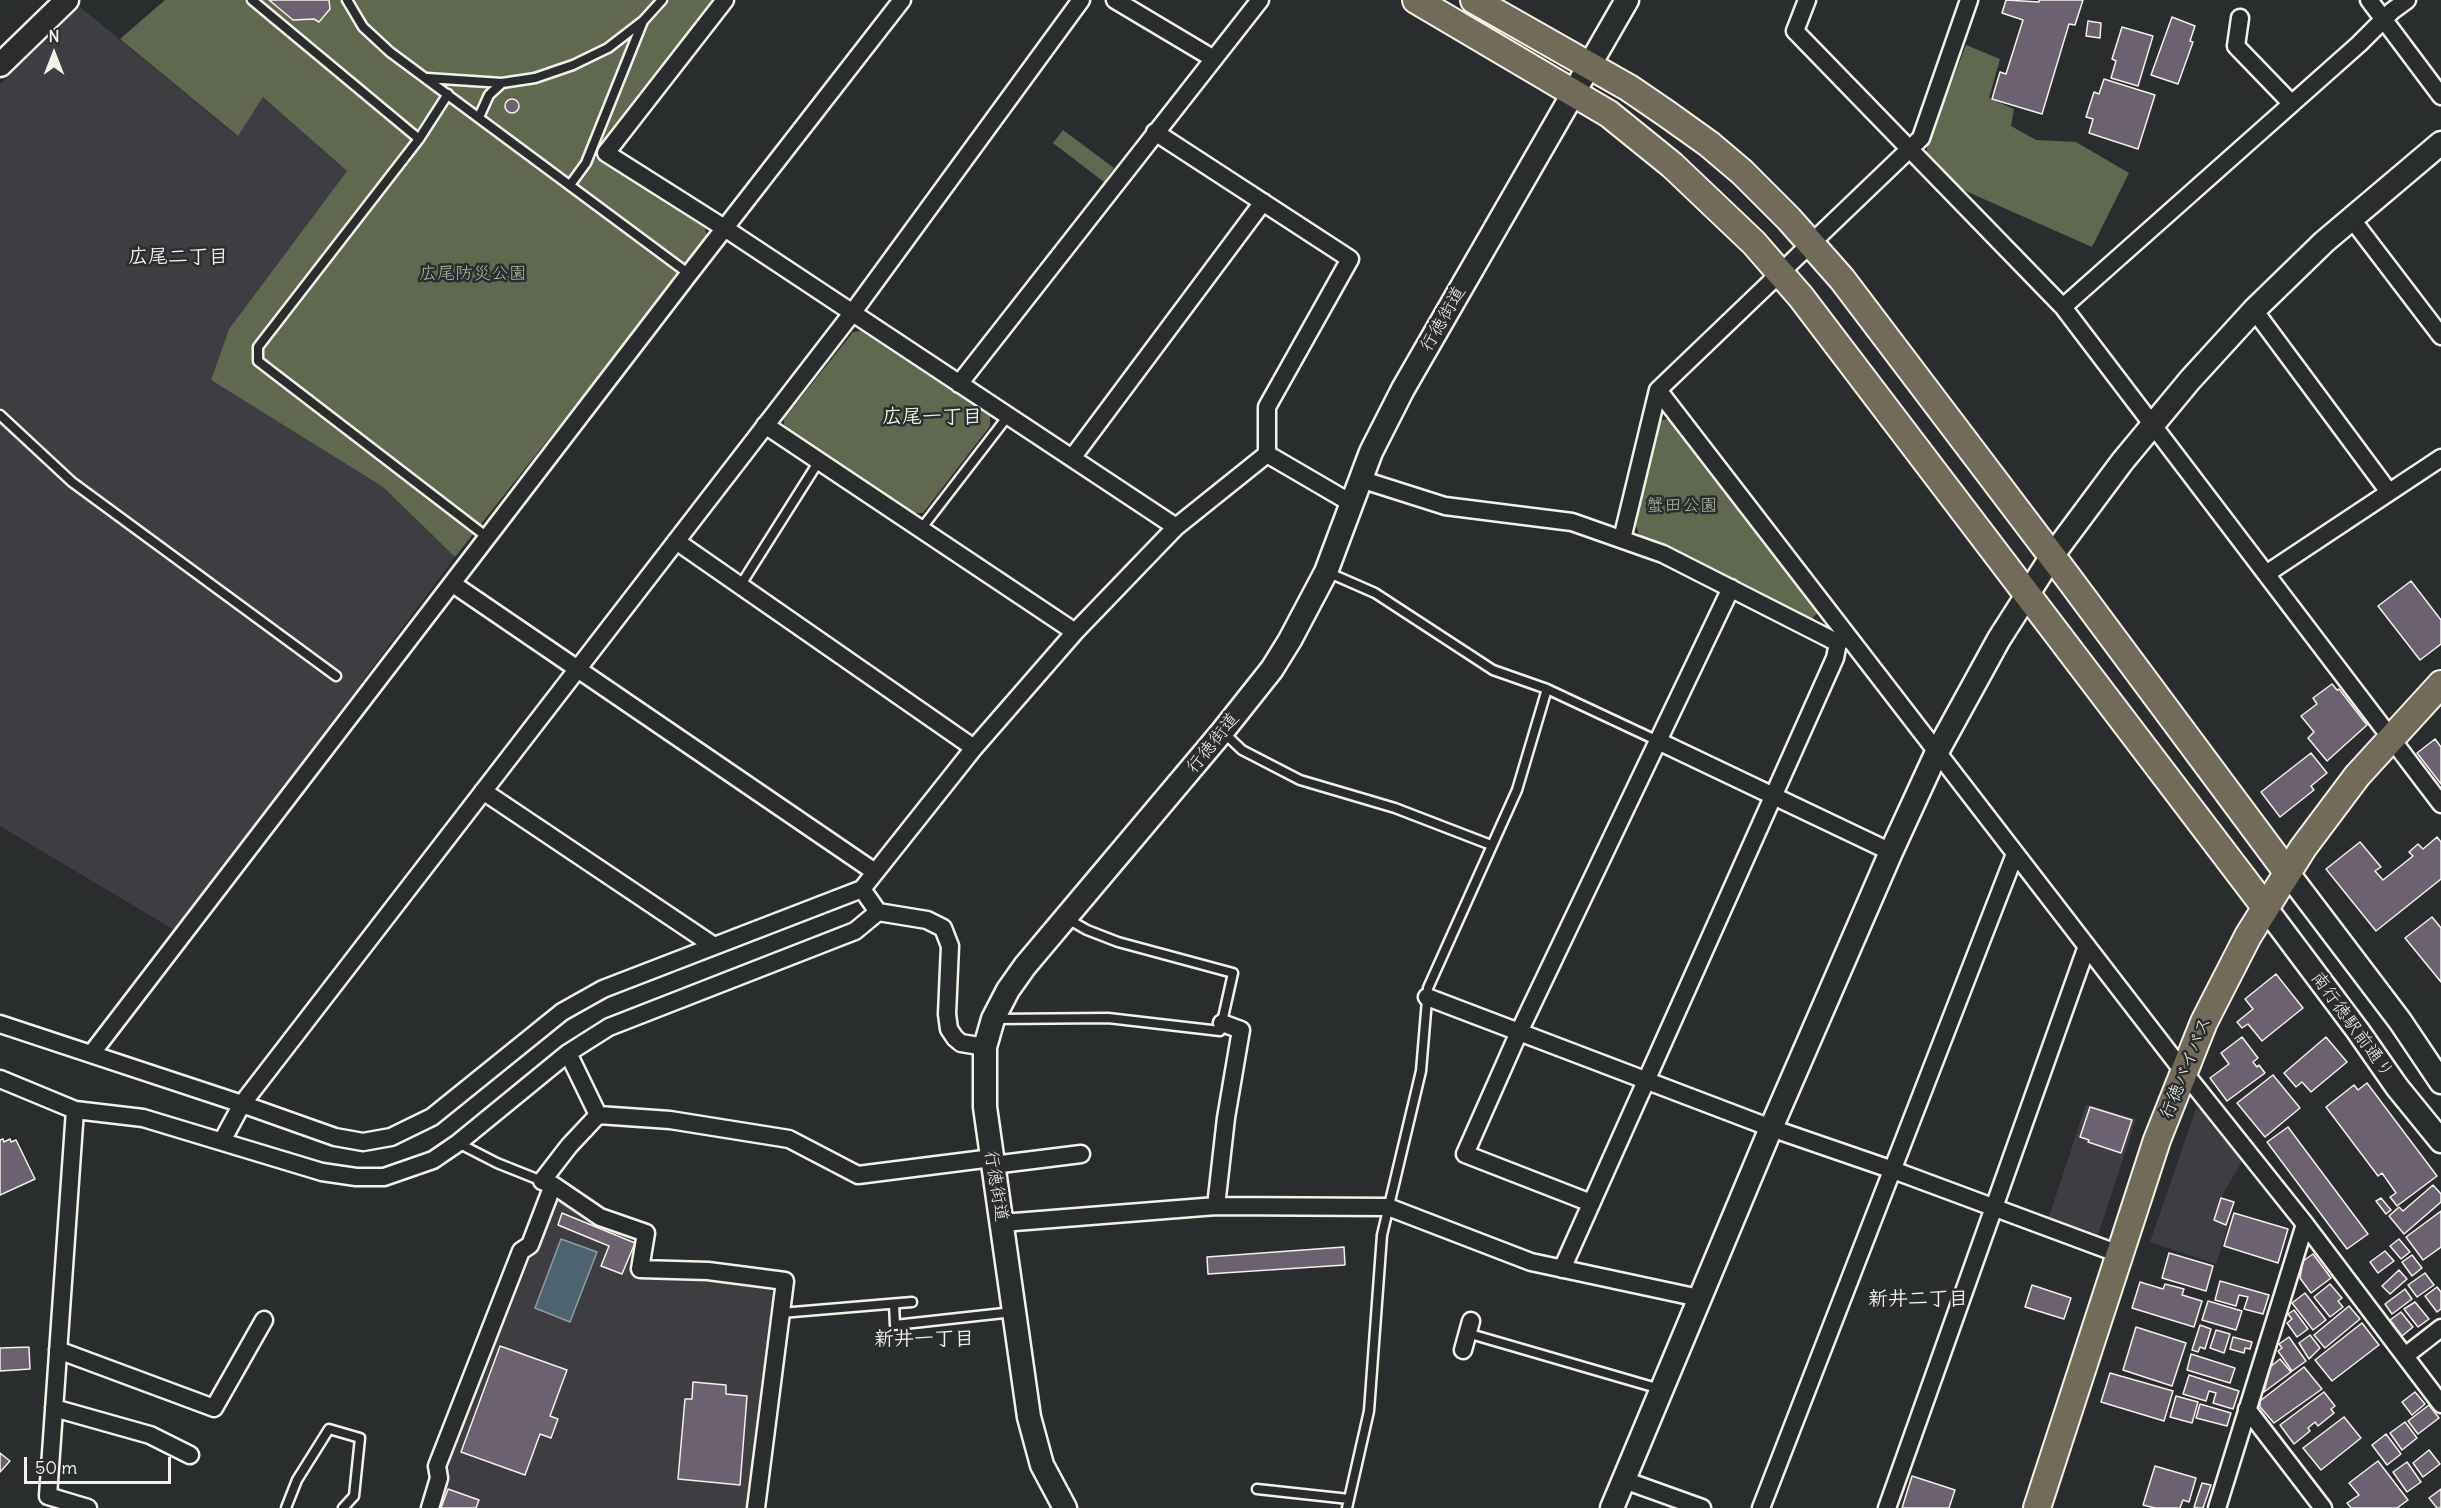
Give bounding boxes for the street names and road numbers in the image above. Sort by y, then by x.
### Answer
street label: 行徳街道 [1416,282,1470,356]
street label: 行徳街道 [1182,708,1244,778]
street label: 南行徳駅前通り [2306,968,2398,1082]
street label: 行徳バイパス [2156,1014,2216,1122]
street label: 行徳街道 [980,1149,1012,1223]

